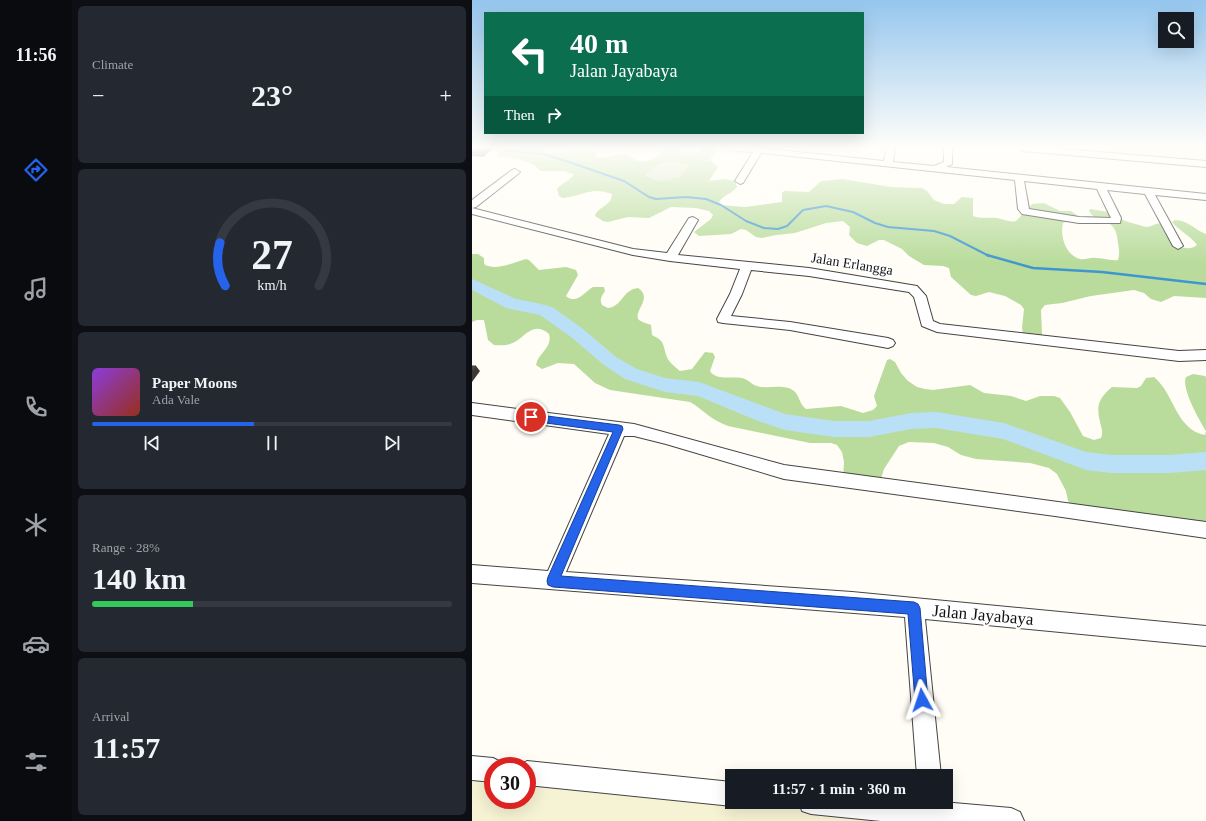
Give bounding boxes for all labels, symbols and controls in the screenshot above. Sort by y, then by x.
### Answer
map controls [1158,12,1194,48]
button: search [1158,12,1194,48]
icon: left [504,28,556,80]
text: 40 m [570,28,628,59]
text: 11:56 [15,45,57,65]
text: Climate [92,57,133,72]
text: Jalan Jayabaya [570,61,677,81]
text: 23° [251,79,293,112]
text: − [92,83,104,108]
text: + [440,83,452,108]
icon: right [543,104,565,126]
text: Then [504,107,535,123]
icon: directions [22,156,50,184]
text: 27 [251,231,293,277]
street label: Jalan Erlangga [810,250,895,278]
icon: music [22,275,50,303]
text: km/h [257,276,287,292]
text: Paper Moons [152,375,237,391]
text: Ada Vale [152,392,200,407]
icon: phone [22,393,50,421]
pin [514,400,548,434]
icon: arrive [520,406,542,428]
icon: previous [141,432,163,454]
icon: pause [261,432,283,454]
icon: next [381,432,403,454]
icon: climate [22,511,50,539]
text: Range · 28% [92,540,160,555]
text: 140 km [92,562,186,595]
street label: Jalan Jayabaya [932,601,1035,629]
icon: car [22,630,50,658]
position arrow [901,679,943,721]
text: Arrival [92,709,130,724]
text: 11:57 [92,731,160,764]
icon: filters [22,748,50,776]
speed limit sign: 30 [484,757,536,809]
text: 11:57 · 1 min · 360 m [772,781,906,797]

